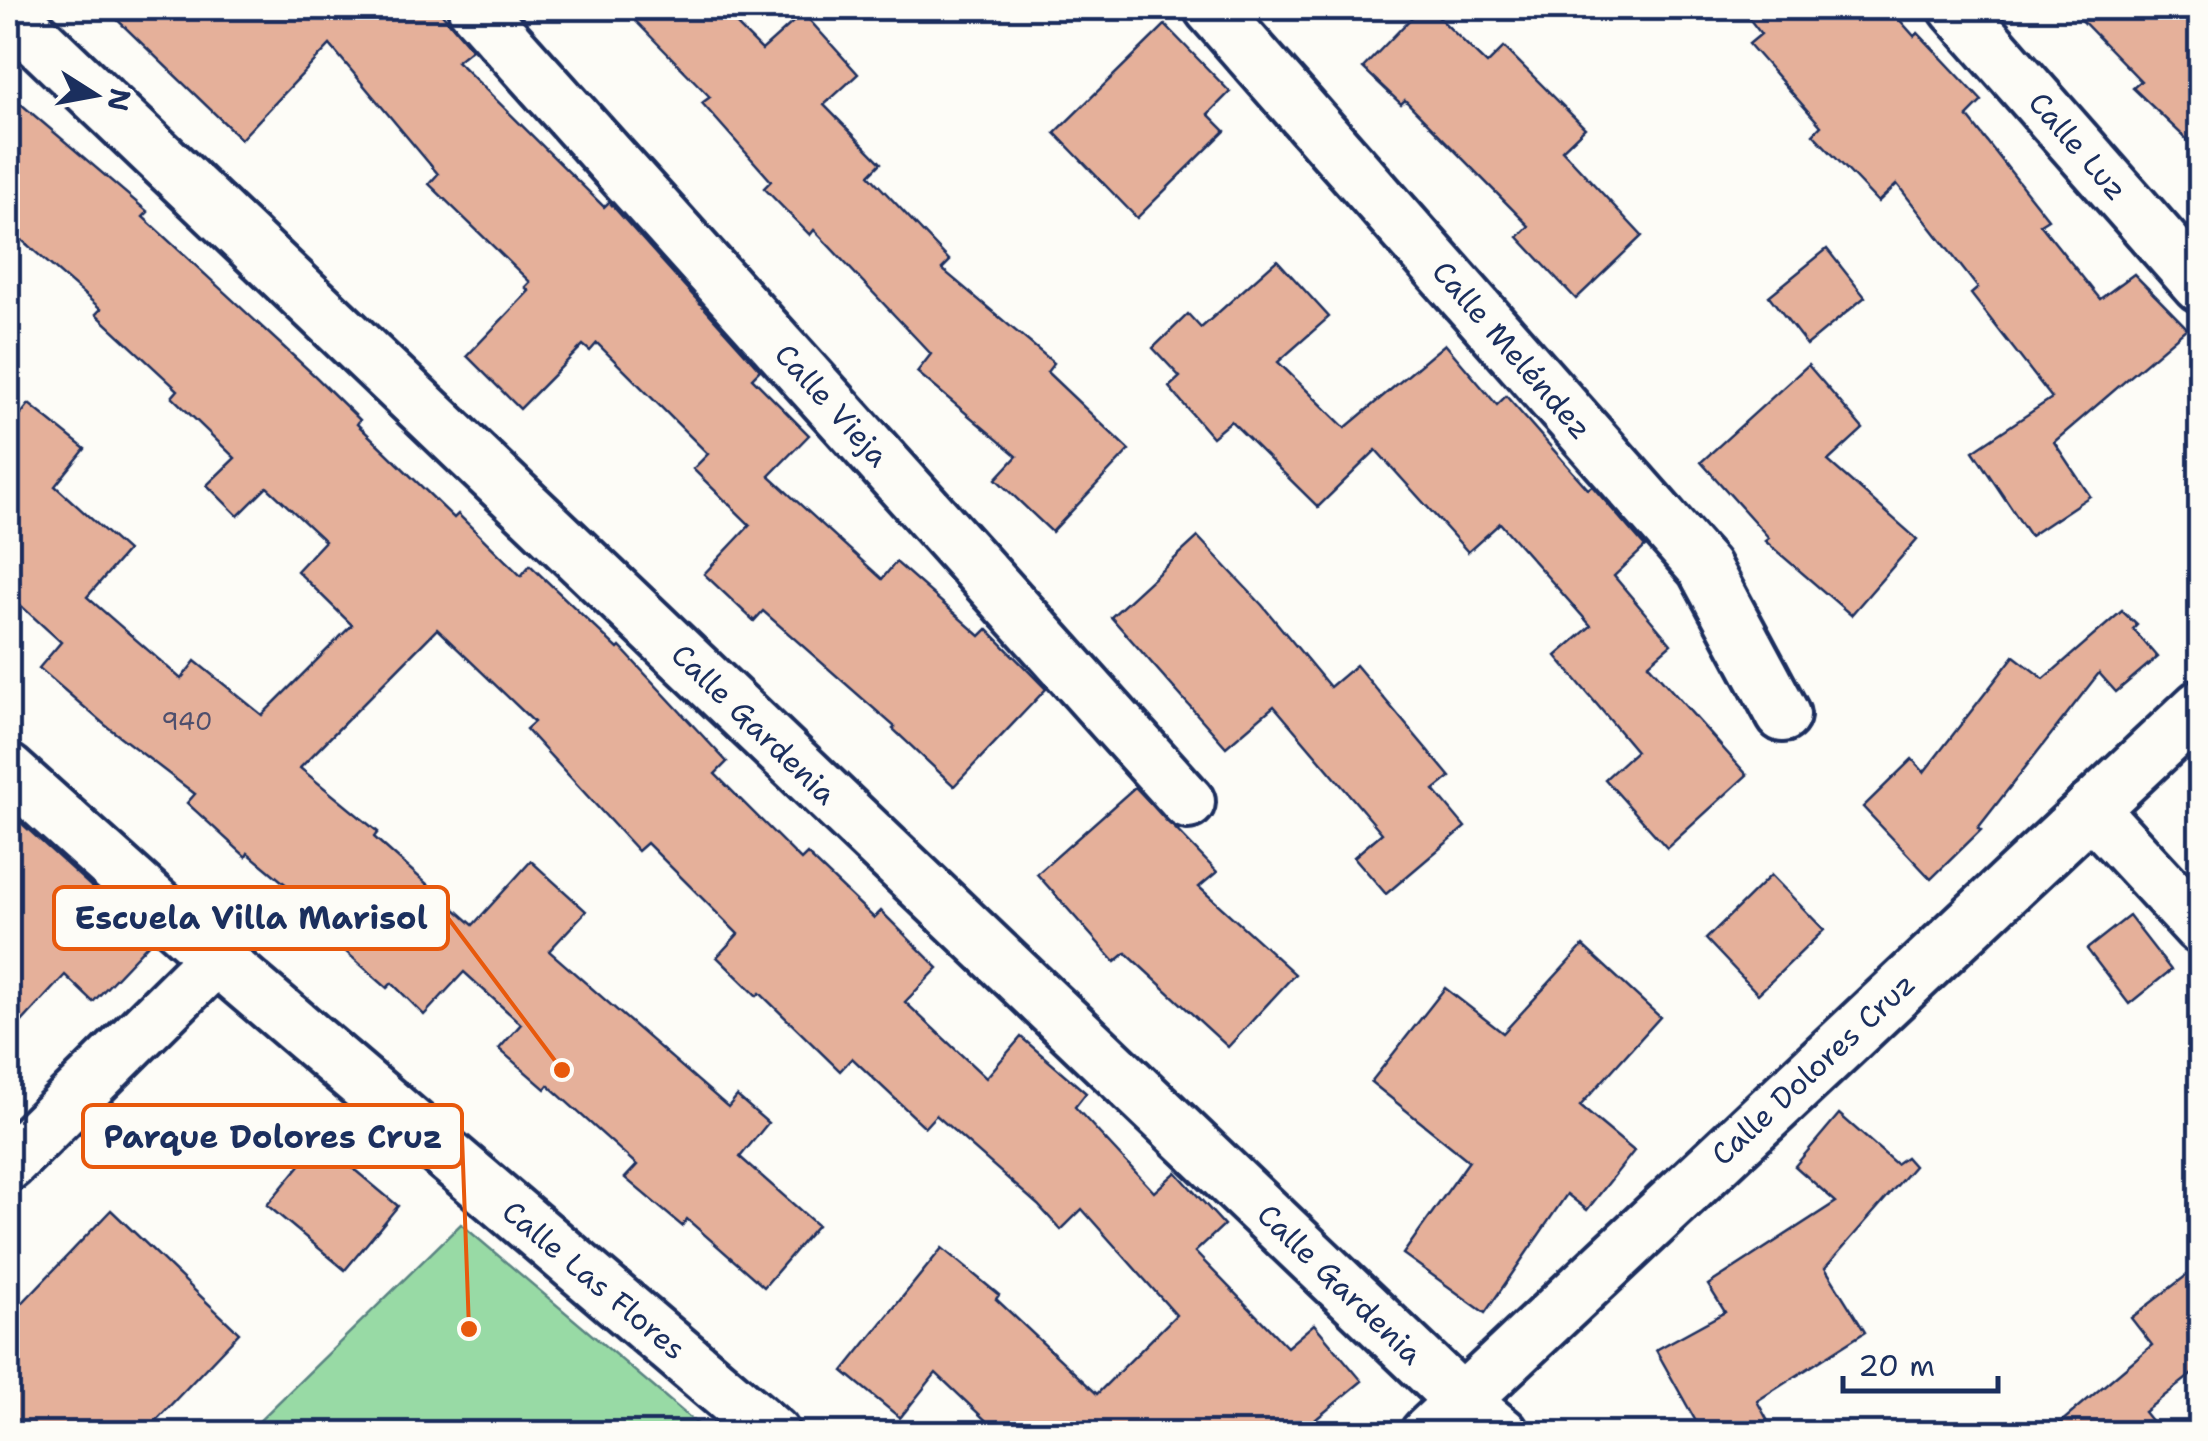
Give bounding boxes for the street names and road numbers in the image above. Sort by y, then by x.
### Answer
street label: Calle Luz [2019,83,2137,209]
street label: Calle Meléndez [1423,252,1601,448]
street label: Calle Vieja [766,334,899,476]
street label: Calle Gardenia [662,634,846,814]
street label: Calle Dolores Cruz [1702,964,1924,1174]
street label: Calle Las Flores [494,1191,694,1369]
street label: Calle Gardenia [1248,1194,1432,1374]

